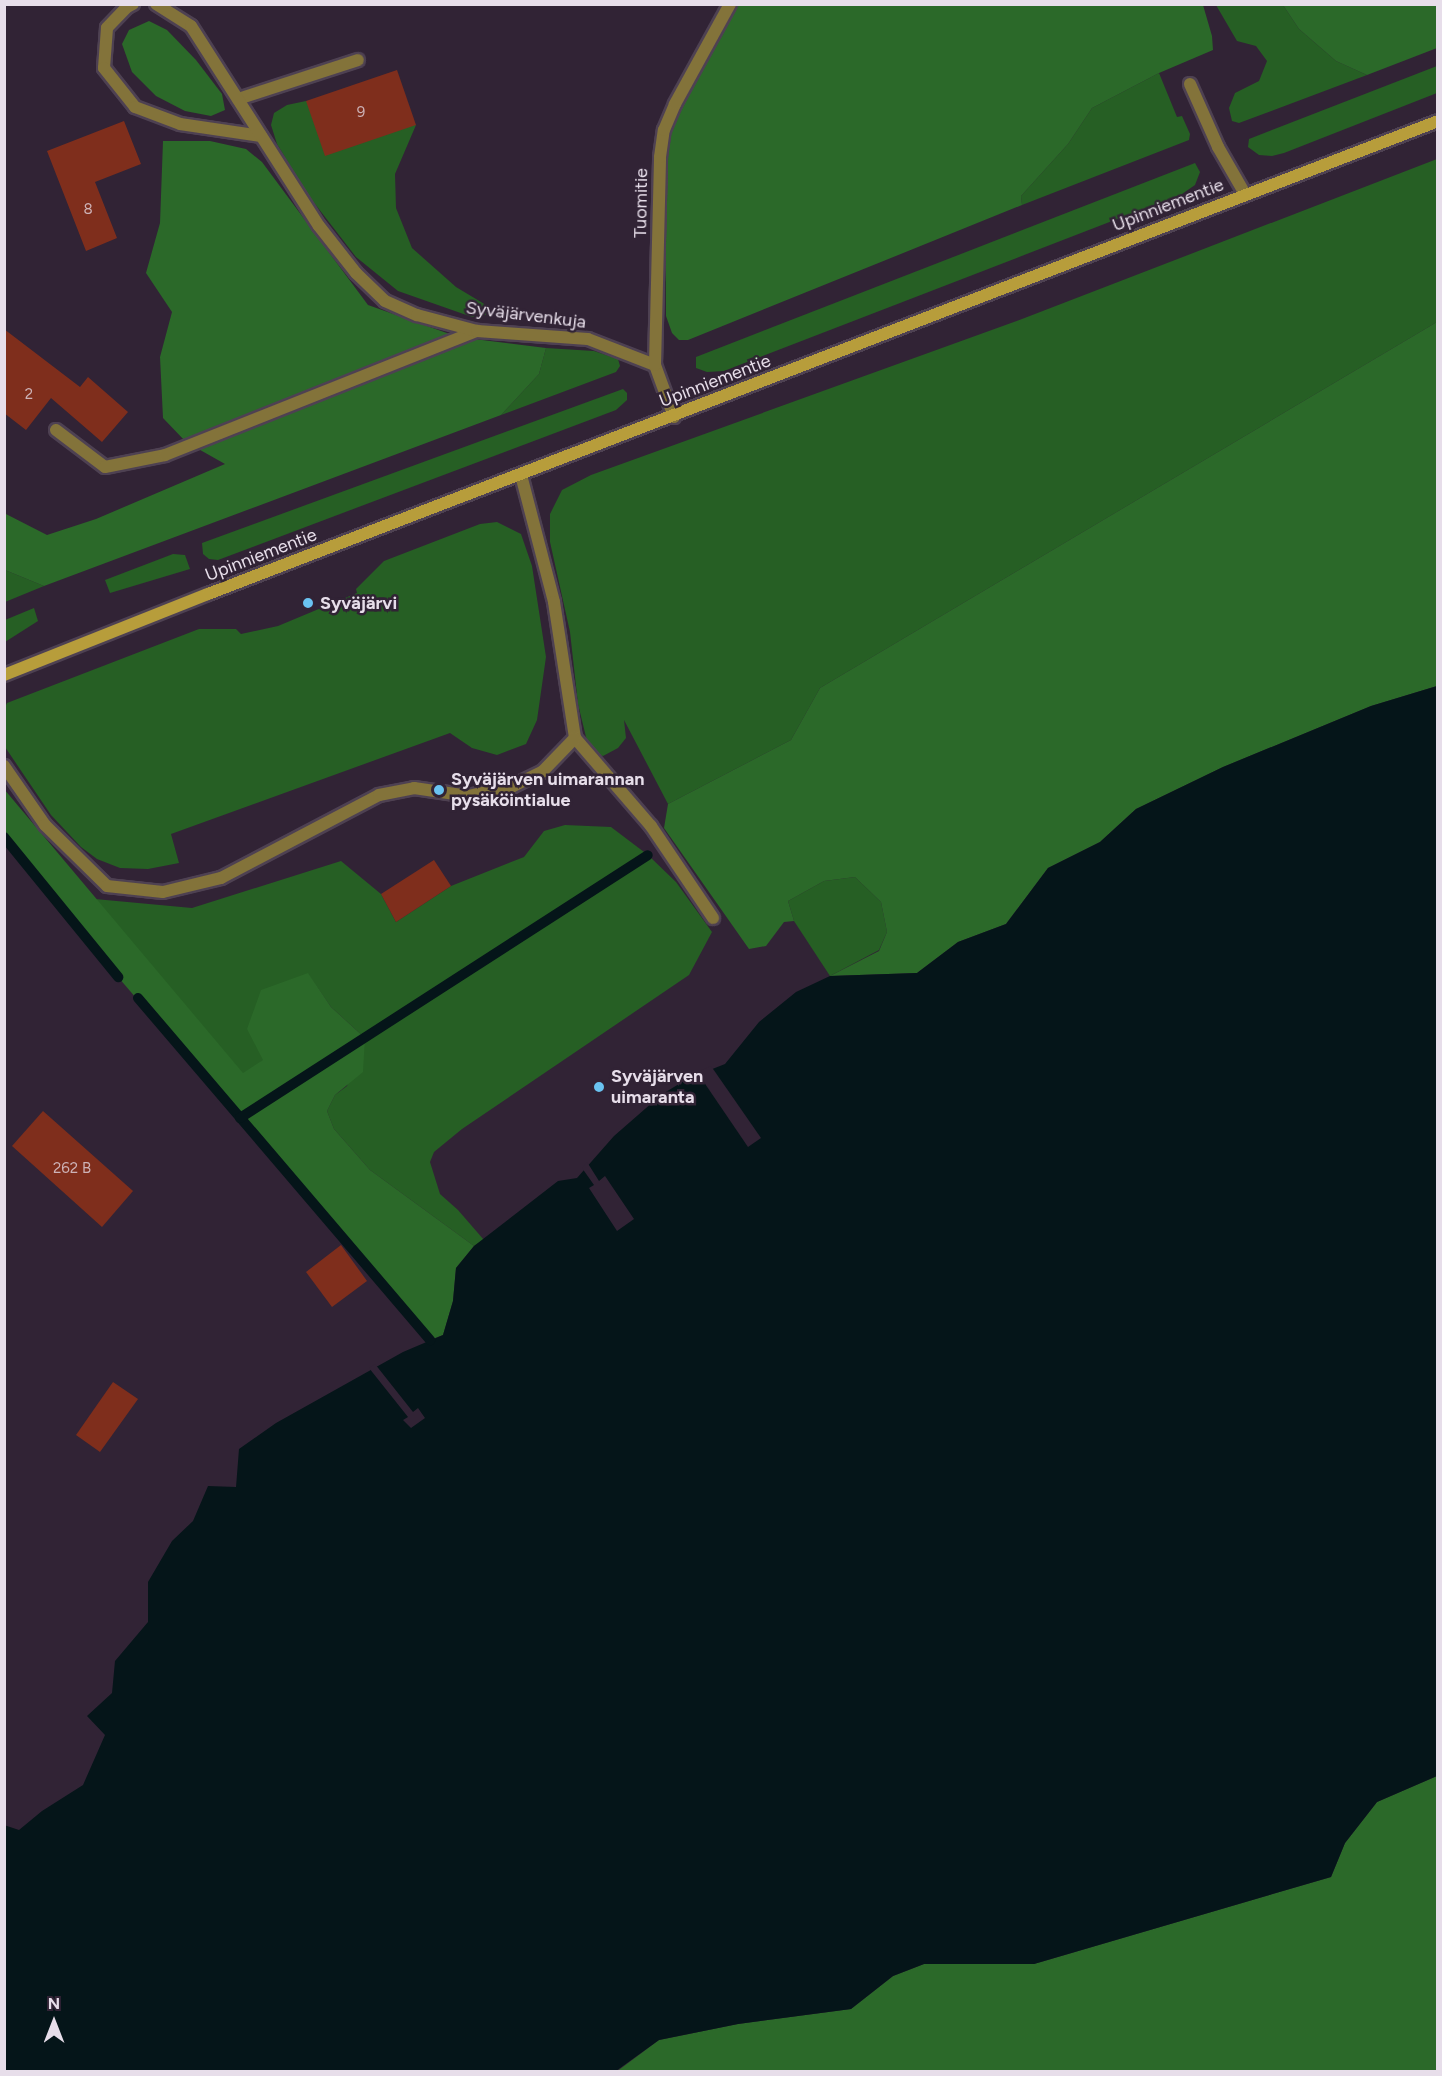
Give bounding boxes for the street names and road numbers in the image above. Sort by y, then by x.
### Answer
street label: Tuomitie [630,168,652,238]
street label: Upinniementie [1109,174,1227,236]
street label: Syväjärvenkuja [465,297,587,333]
street label: Upinniementie [656,350,774,412]
street label: Upinniementie [202,524,320,586]

